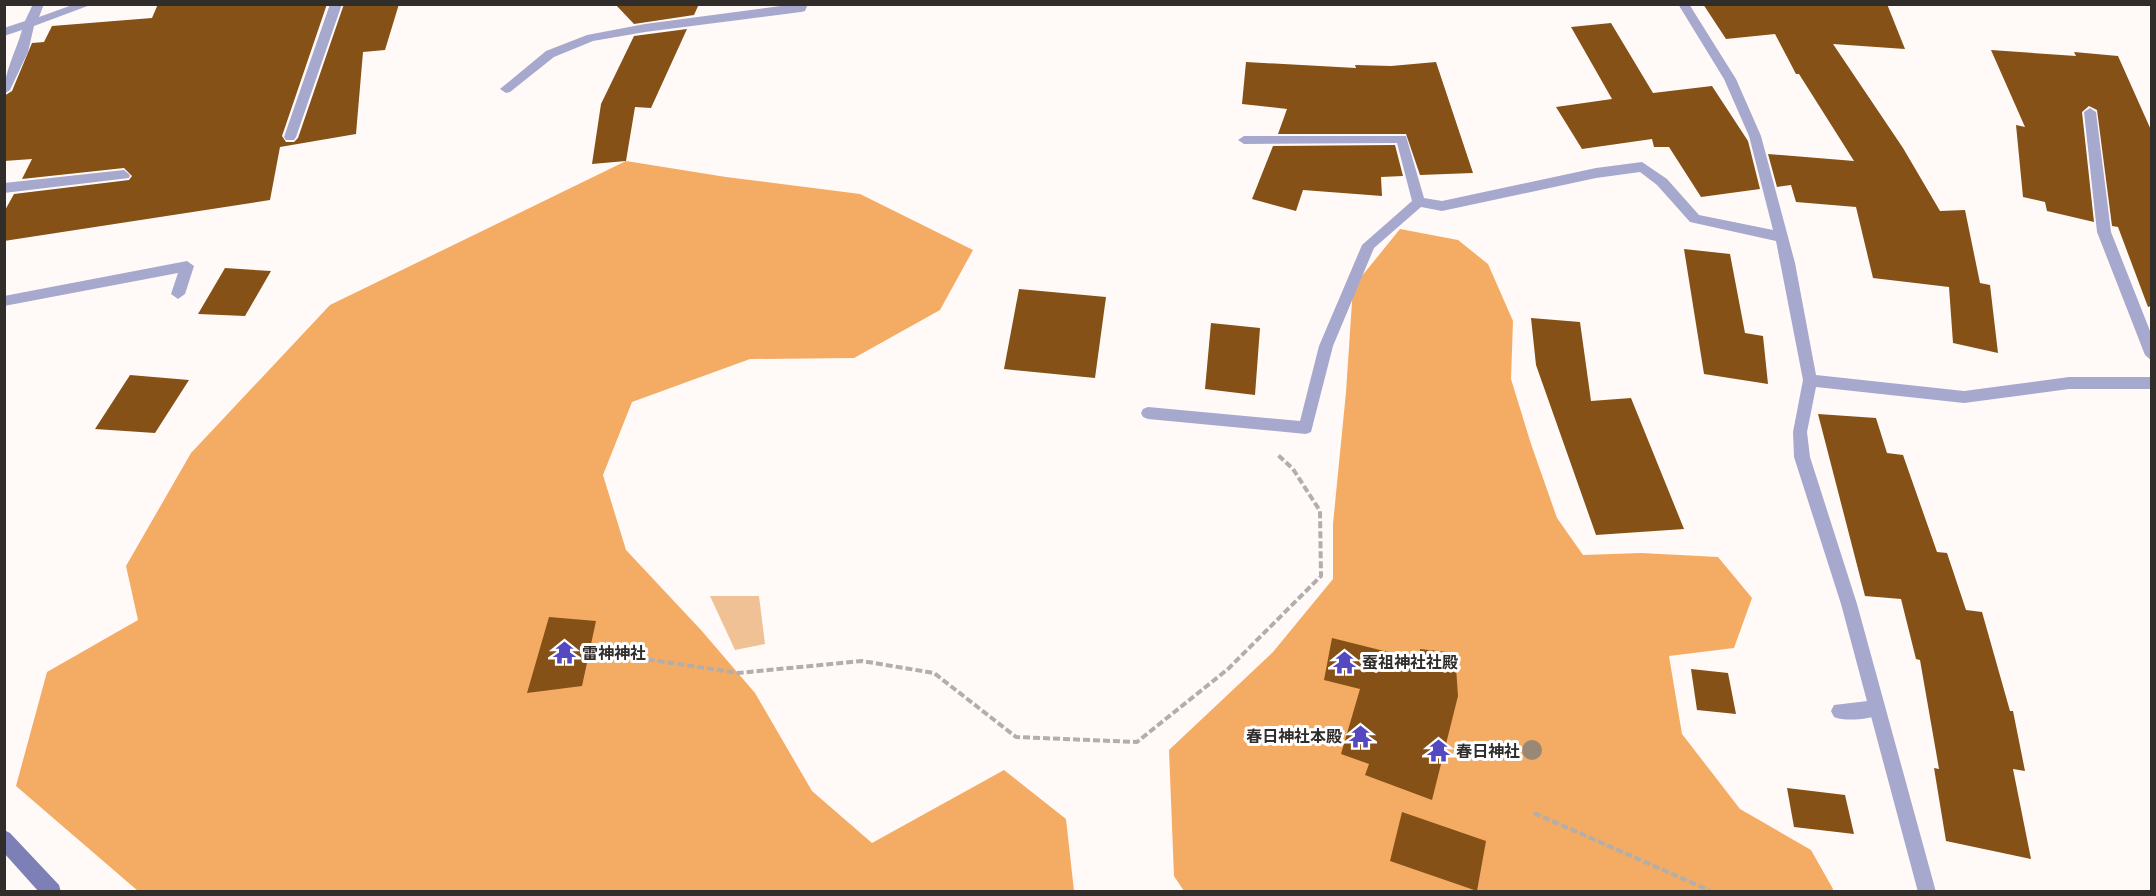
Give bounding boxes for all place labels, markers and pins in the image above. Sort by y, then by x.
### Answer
temple icon: 雷神神社 [551,640,577,666]
place label: 雷神神社 [582,644,646,662]
temple icon: 蚕祖神社社殿 [1331,649,1357,675]
place label: 蚕祖神社社殿 [1362,653,1458,671]
temple icon: 春日神社本殿 [1347,723,1373,749]
place label: 春日神社本殿 [1246,727,1342,745]
temple icon: 春日神社 [1425,738,1451,764]
place label: 春日神社 [1456,742,1520,760]

